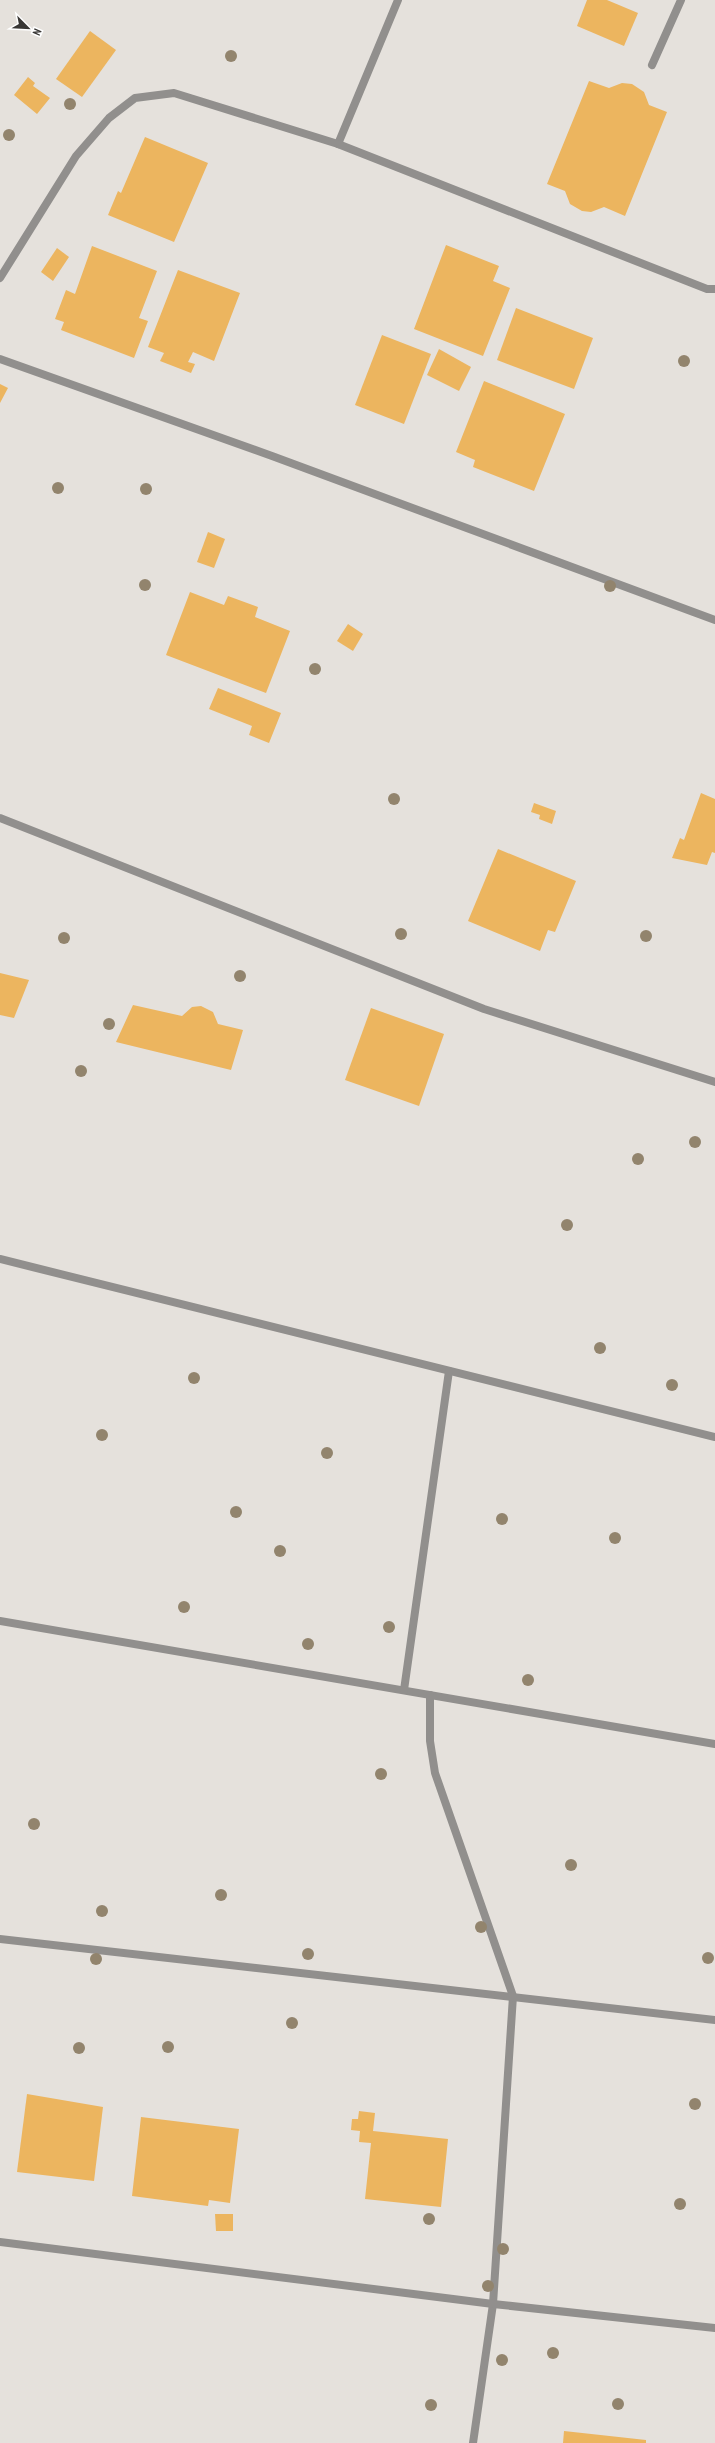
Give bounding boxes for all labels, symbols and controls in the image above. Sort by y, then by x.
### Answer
north arrow [8,8,48,48]
text: N [30,27,45,38]

